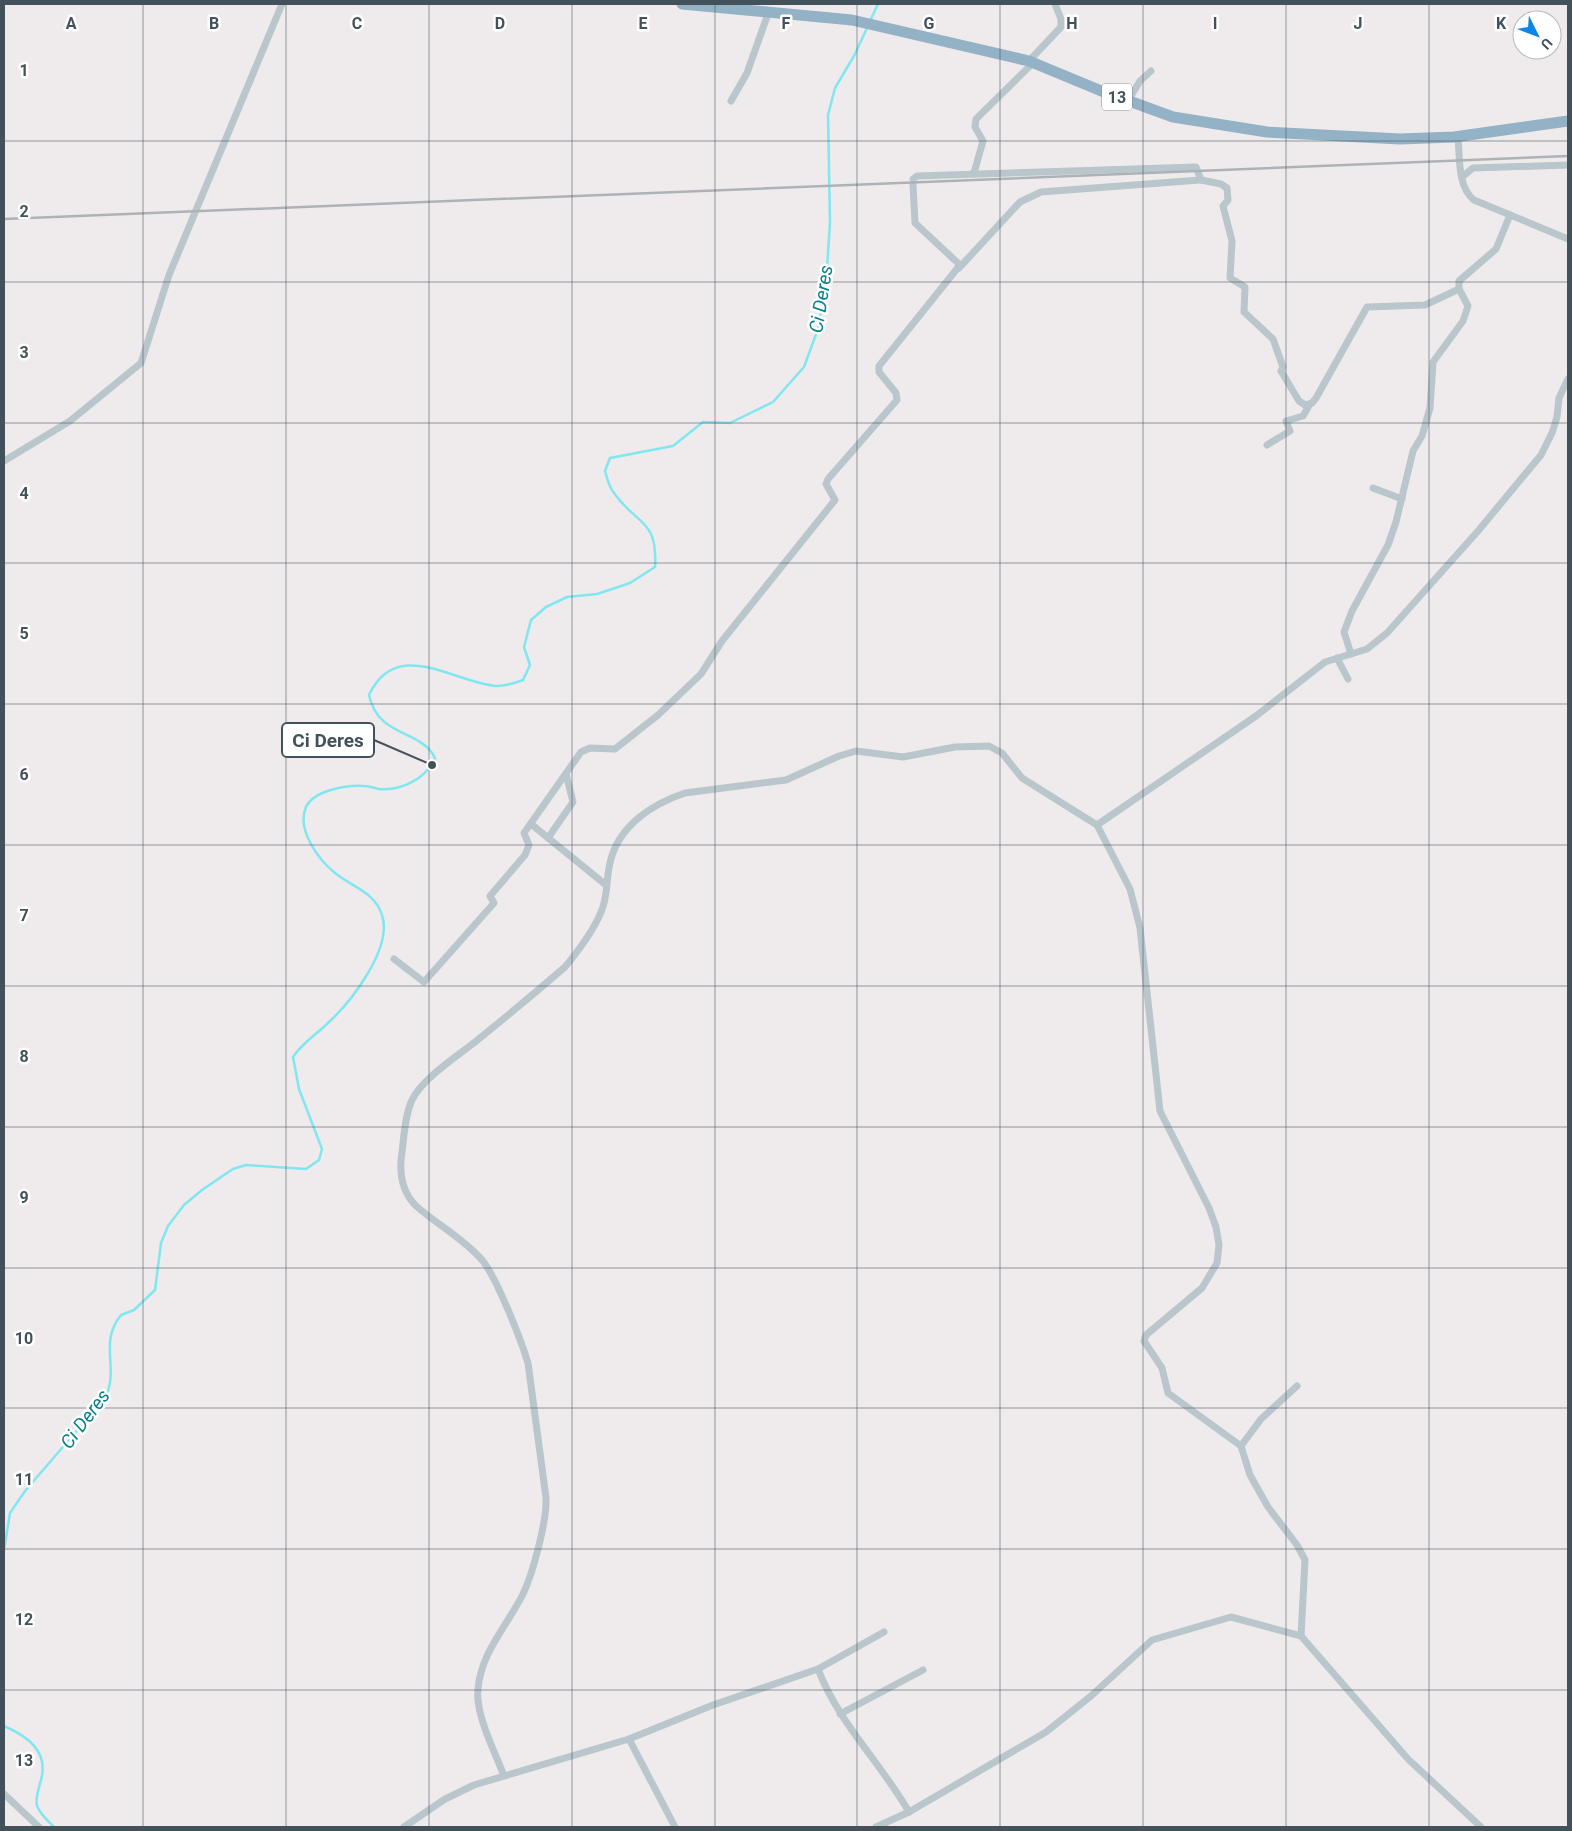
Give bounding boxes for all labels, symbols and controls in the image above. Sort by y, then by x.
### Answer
north arrow [1512,10,1562,60]
text: A [66,14,77,33]
text: B [209,14,219,33]
text: C [352,14,362,33]
text: D [495,14,505,33]
text: E [639,14,648,33]
text: F [782,14,791,33]
text: G [924,14,935,33]
text: H [1066,14,1078,33]
text: I [1213,14,1217,33]
text: J [1354,14,1362,33]
text: K [1496,14,1507,33]
text: U [1538,35,1556,52]
text: 1 [19,61,29,80]
road number: 13 [1102,84,1132,110]
text: 2 [19,202,29,221]
water label: Ci Deres [804,263,838,335]
text: 3 [19,343,29,362]
text: 4 [19,484,29,503]
text: 5 [19,624,29,643]
callout: Ci Deres [282,723,374,757]
text: Ci Deres [292,729,364,752]
text: 6 [19,765,29,784]
text: 7 [19,906,29,925]
text: 8 [19,1047,29,1066]
text: 9 [19,1188,29,1207]
text: 10 [15,1329,33,1348]
water label: Ci Deres [55,1385,115,1453]
text: 11 [15,1470,33,1489]
text: 12 [15,1610,33,1629]
text: 13 [15,1751,33,1770]

